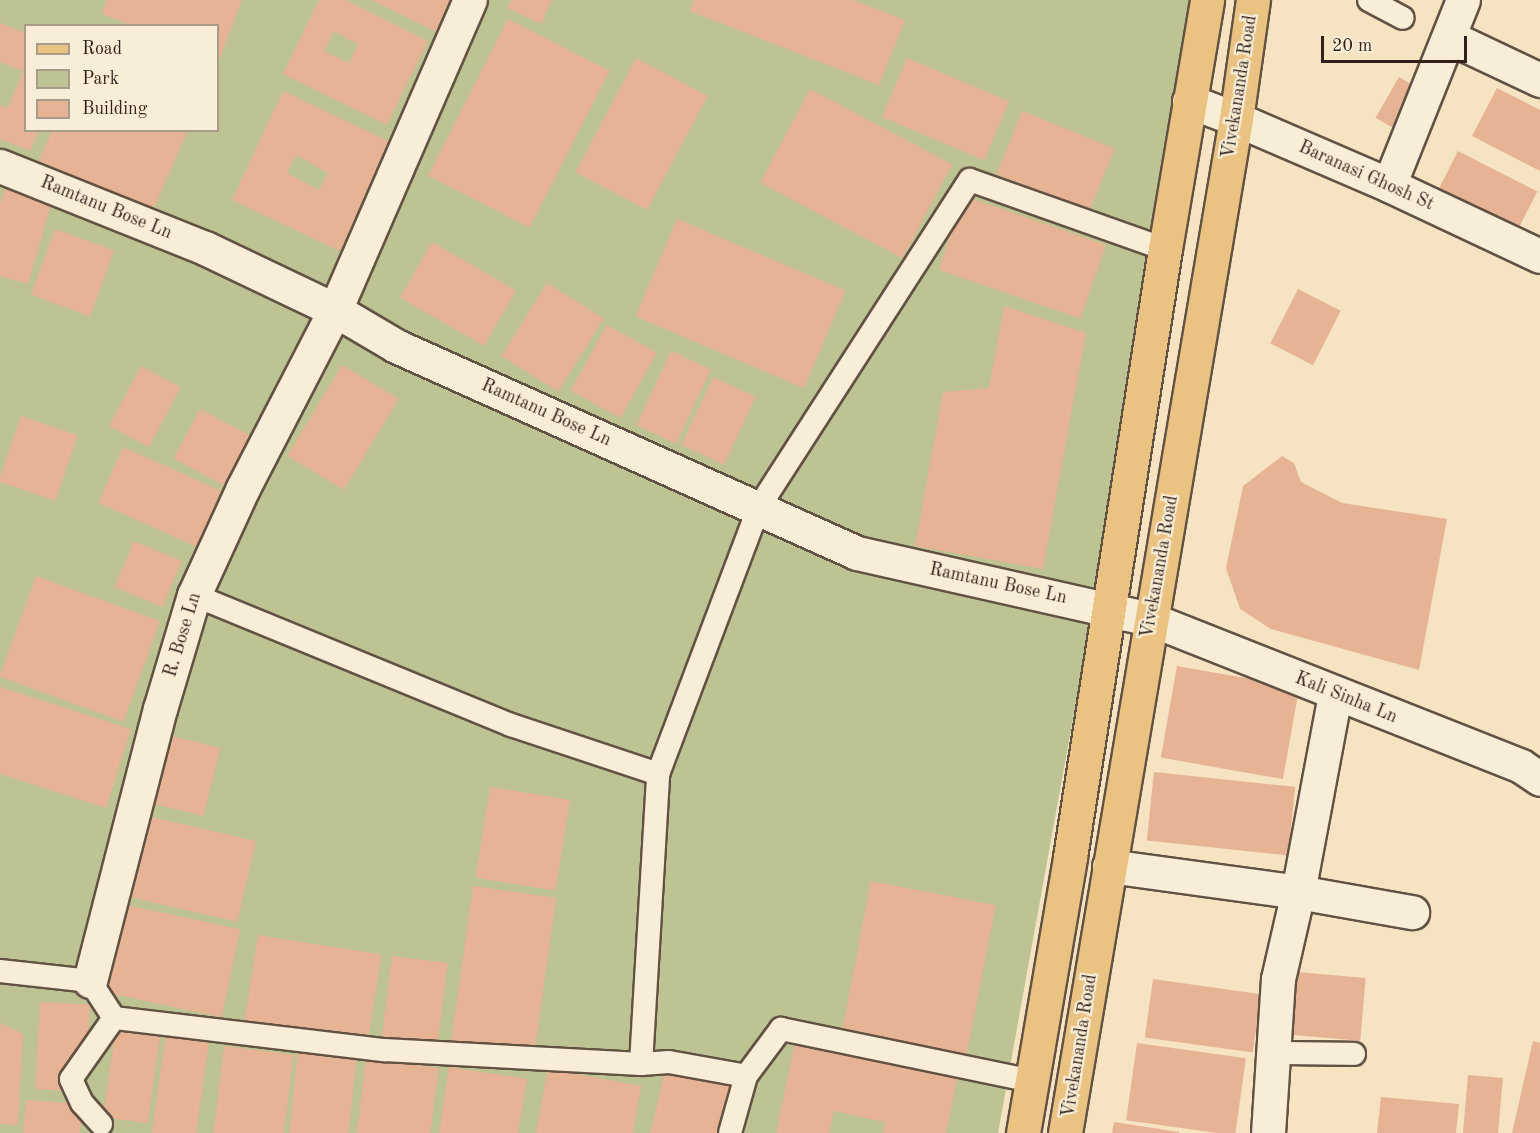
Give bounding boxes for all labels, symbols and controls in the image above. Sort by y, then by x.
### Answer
street label: Vivekananda Road [1218,14,1262,160]
legend [24,24,219,132]
scale bar [1324,24,1470,62]
text: 20 m [1332,37,1372,55]
text: Road [82,40,122,58]
text: Park [82,70,119,88]
text: Building [82,100,147,118]
street label: Baranasi Ghosh St [1295,137,1437,215]
street label: Ramtanu Bose Ln [37,172,175,244]
street label: Ramtanu Bose Ln [478,375,614,451]
street label: Vivekananda Road [1137,494,1183,640]
street label: Ramtanu Bose Ln [927,559,1069,609]
street label: R. Bose Ln [160,590,206,680]
street label: Kali Sinha Ln [1292,668,1400,728]
street label: Vivekananda Road [1058,973,1102,1119]

